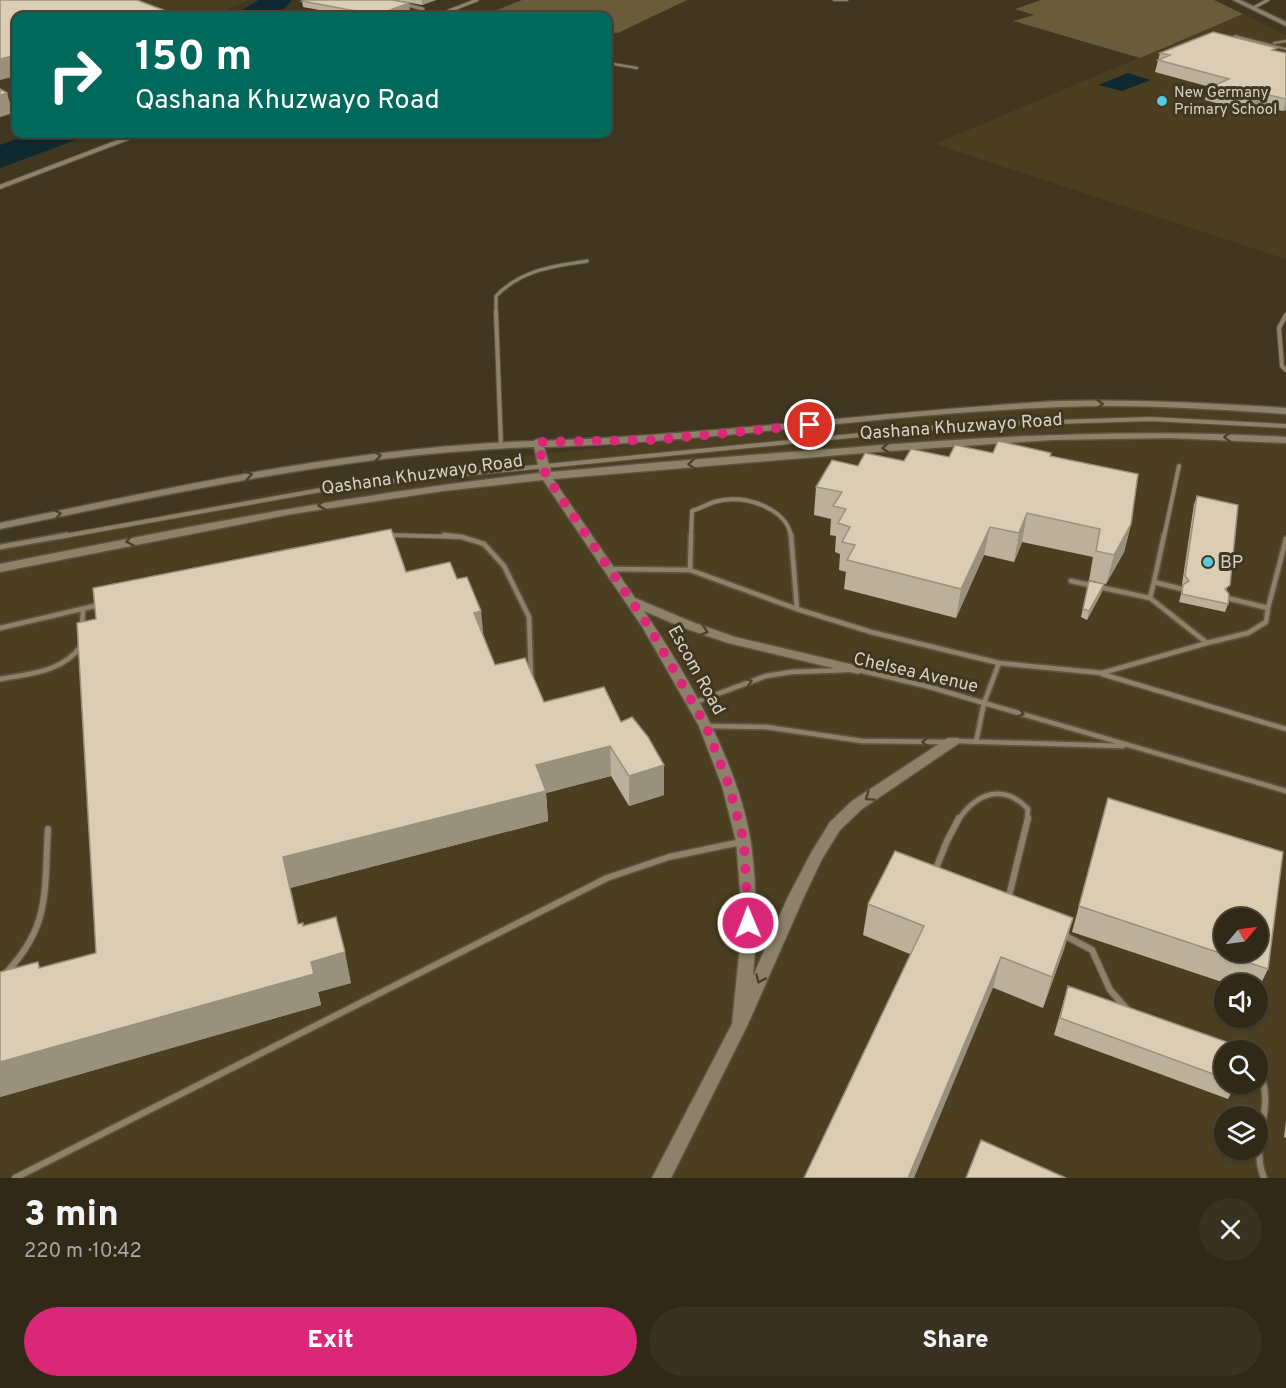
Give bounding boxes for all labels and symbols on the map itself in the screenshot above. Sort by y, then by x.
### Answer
place label: New Germany Primary School [1174,84,1277,120]
marker: New Germany Primary School [1155,94,1169,108]
one-way arrow [1094,397,1103,410]
pin [784,399,835,450]
street label: Qashana Khuzwayo Road [859,409,1063,446]
one-way arrow [1223,431,1232,443]
one-way arrow [882,441,891,454]
street label: Qashana Khuzwayo Road [320,450,524,501]
one-way arrow [373,451,382,463]
one-way arrow [687,457,696,470]
one-way arrow [243,469,253,482]
one-way arrow [317,499,326,511]
one-way arrow [52,508,62,521]
one-way arrow [126,534,136,547]
place label: BP [1220,552,1243,575]
marker: BP [1201,555,1215,569]
street label: Escom Road [662,622,730,720]
one-way arrow [698,623,709,636]
street label: Chelsea Avenue [851,648,980,699]
one-way arrow [742,677,753,690]
one-way arrow [1014,706,1025,718]
one-way arrow [922,736,931,749]
one-way arrow [865,790,876,801]
position arrow [716,891,780,955]
north arrow [1214,908,1268,962]
one-way arrow [756,973,768,984]

